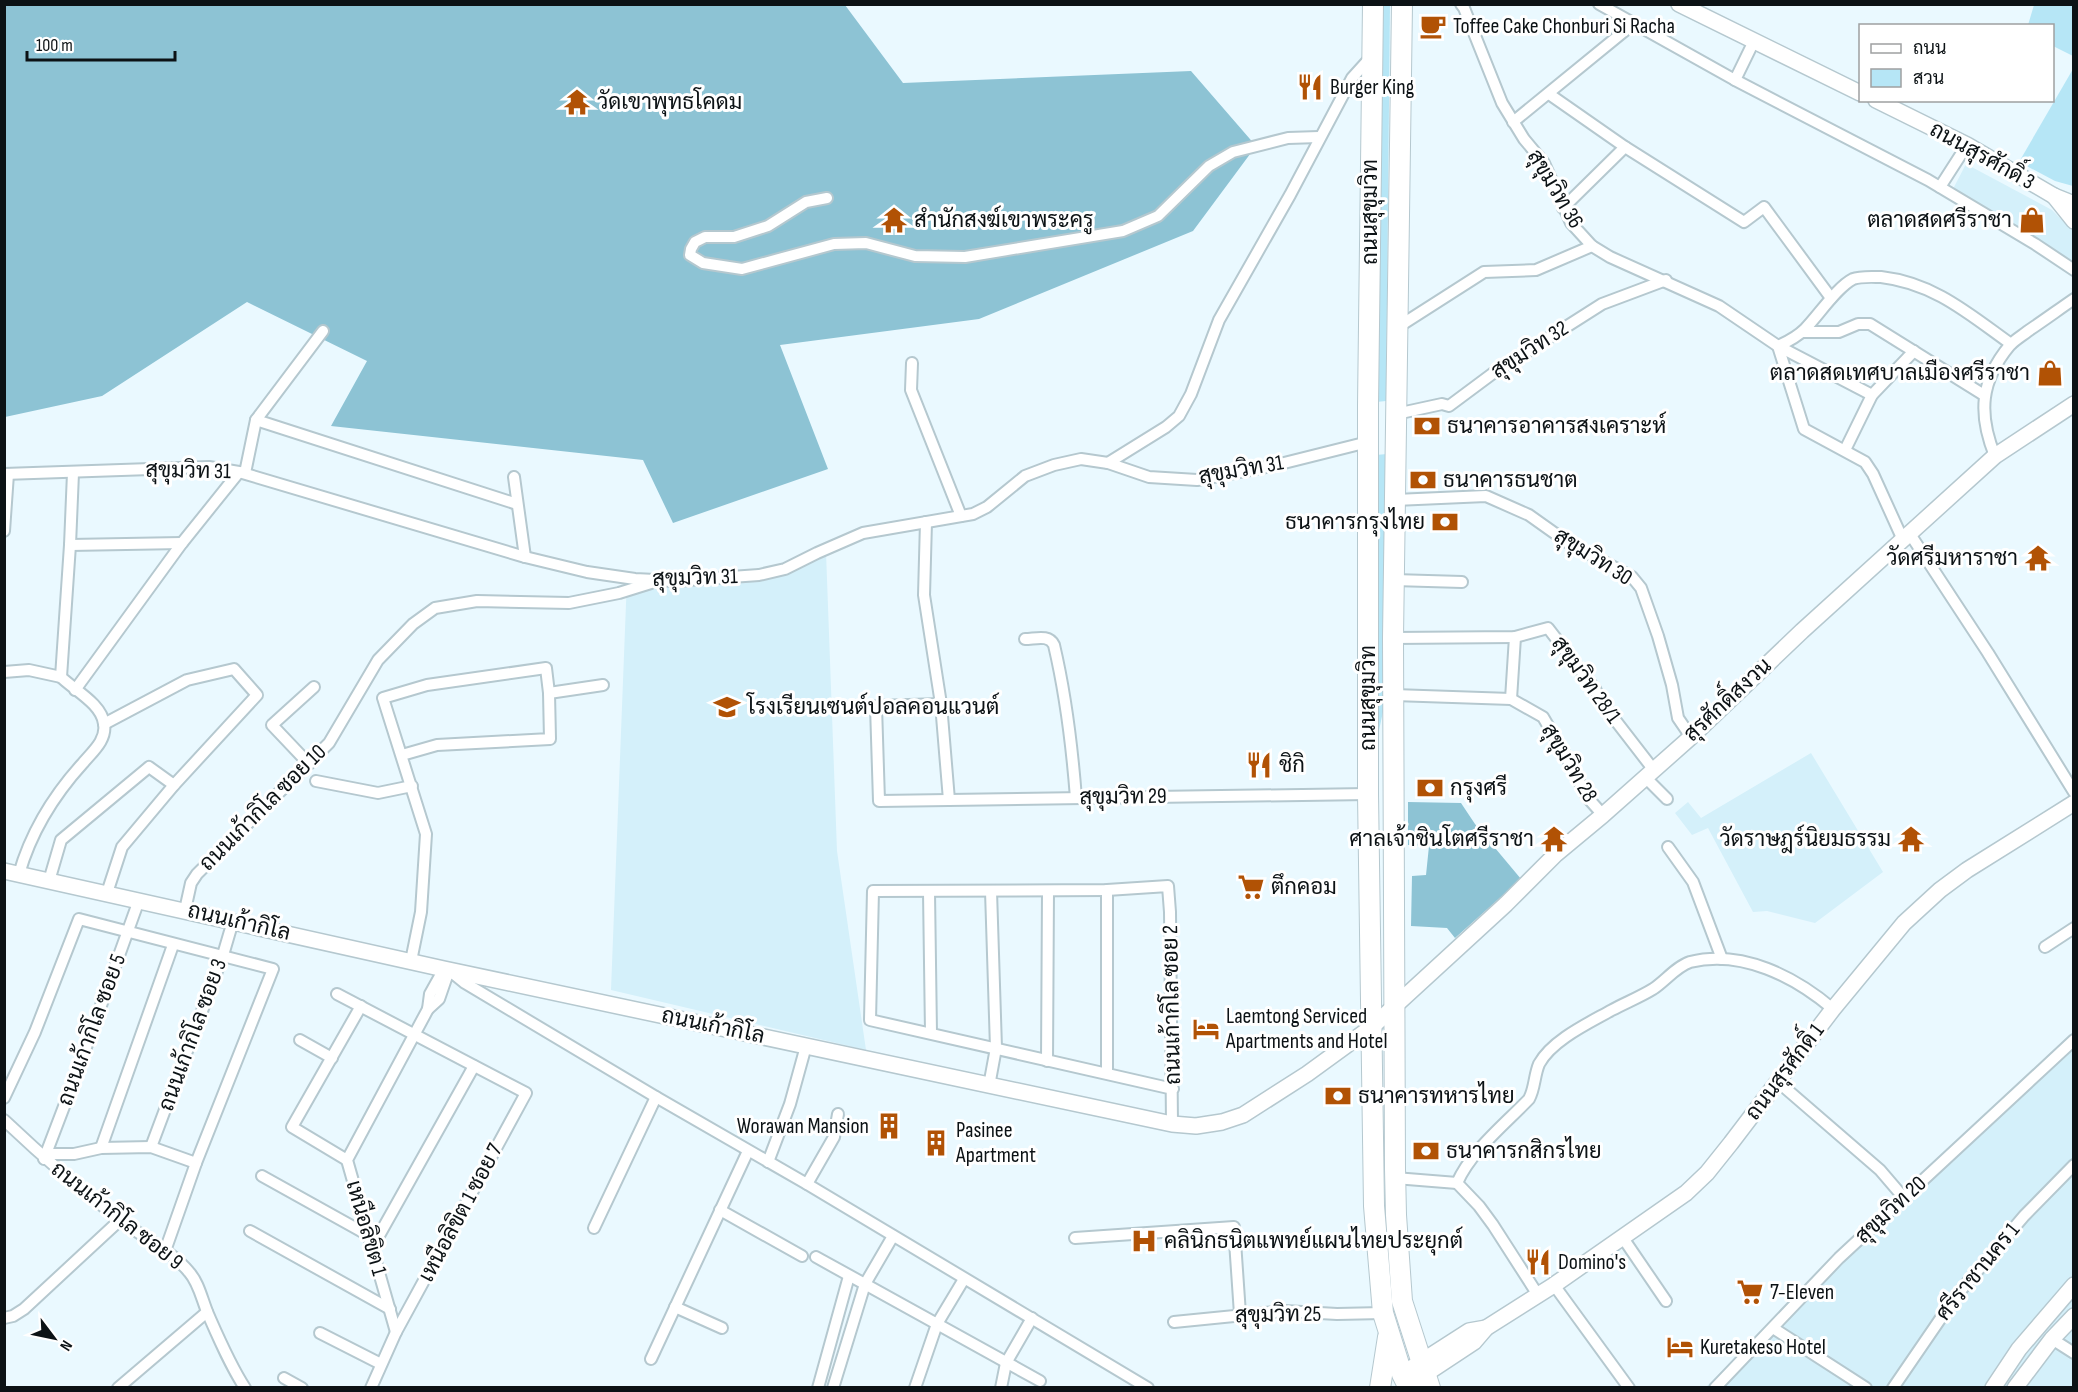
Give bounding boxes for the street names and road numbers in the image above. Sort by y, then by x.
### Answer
street label: ถนนสุรศักดิ์ 3 [1924,110,2043,197]
street label: สุขุมวิท 36 [1520,144,1590,234]
street label: ถนนสุขุมวิท [1356,159,1385,265]
street label: สุขุมวิท 32 [1486,314,1574,386]
street label: สุขุมวิท 31 [1196,448,1286,492]
street label: สุขุมวิท 31 [145,456,231,486]
street label: สุขุมวิท 30 [1548,521,1638,593]
street label: สุขุมวิท 31 [652,562,739,594]
street label: สุขุมวิท 28/1 [1544,630,1628,730]
street label: ถนนสุขุมวิท [1354,645,1383,751]
street label: สุรศักดิ์สงวน [1674,647,1778,748]
street label: สุขุมวิท 28 [1534,718,1604,808]
street label: ถนนเก้ากิโล ซอย 10 [193,738,332,877]
street label: สุขุมวิท 29 [1079,782,1167,812]
street label: ถนนเก้ากิโล [185,895,294,947]
street label: ถนนเก้ากิโล ซอย 2 [1155,925,1187,1085]
street label: ถนนเก้ากิโล ซอย 5 [50,950,132,1110]
street label: ถนนเก้ากิโล ซอย 3 [151,955,233,1115]
street label: ถนนเก้ากิโล [659,1000,767,1050]
street label: ถนนสุรศักดิ์ 1 [1734,1014,1831,1126]
street label: เหนือลิขิต 1 ซอย 7 [412,1138,509,1287]
street label: ถนนเก้ากิโล ซอย 9 [45,1154,190,1276]
street label: สุขุมวิท 20 [1849,1170,1933,1250]
street label: เหนือลิขิต 1 [339,1177,394,1279]
street label: ศรีราชานคร 1 [1929,1217,2026,1326]
street label: สุขุมวิท 25 [1235,1300,1322,1330]

